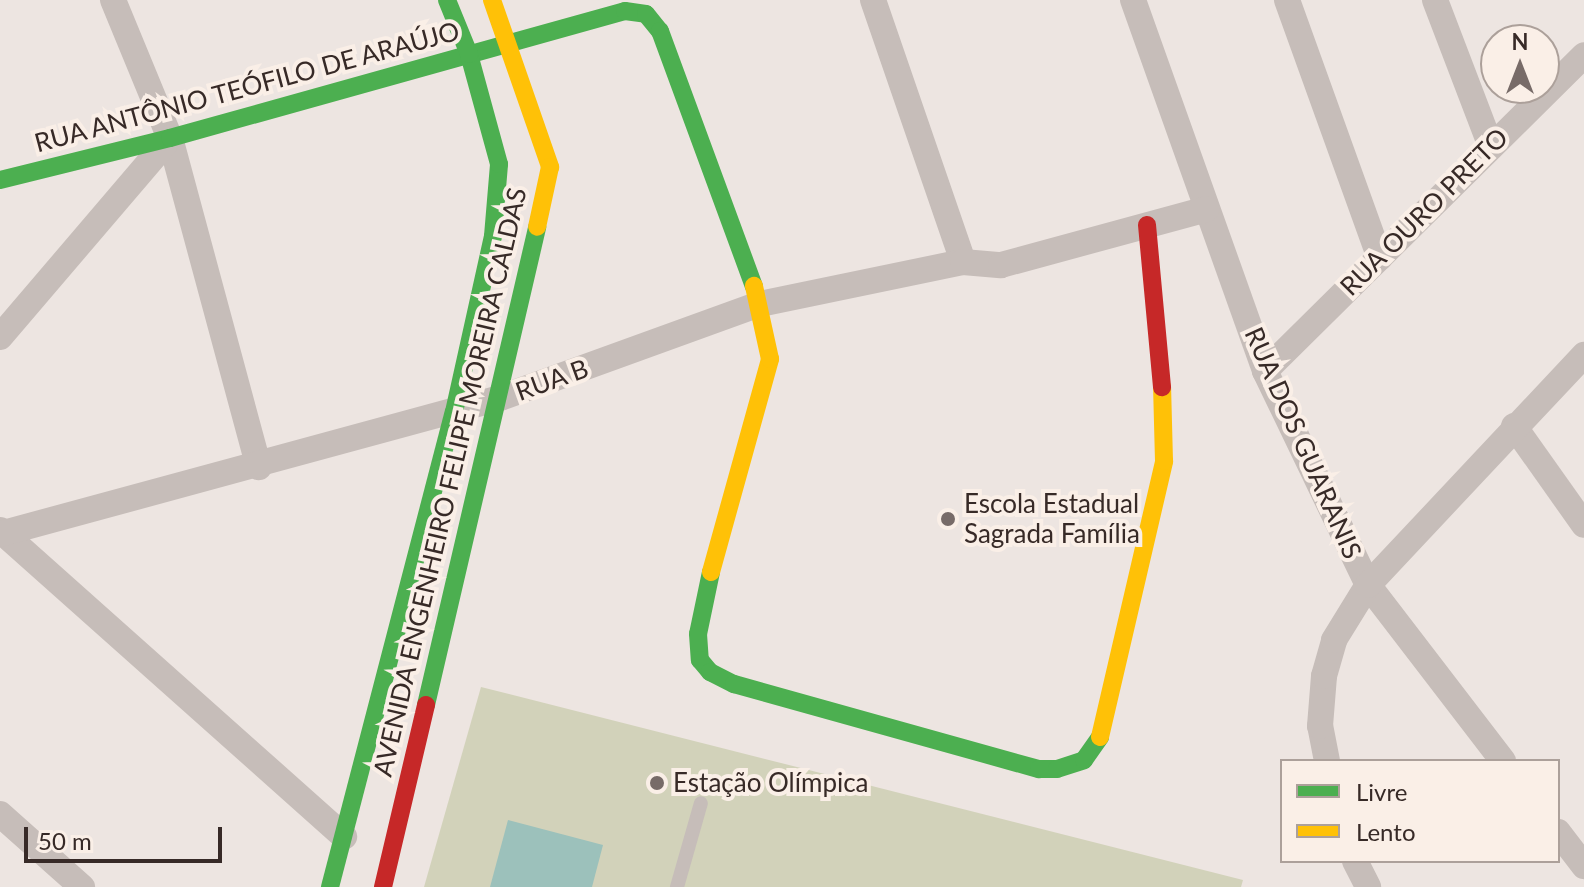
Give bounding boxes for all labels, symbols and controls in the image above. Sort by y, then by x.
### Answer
street label: RUA ANTÔNIO TEÓFILO DE ARAÚJO [30,15,464,159]
north arrow [1480,24,1560,104]
text: N [1512,28,1528,55]
street label: RUA OURO PRETO [1333,121,1515,303]
street label: AVENIDA ENGENHEIRO FELIPE MOREIRA CALDAS [367,184,533,780]
street label: RUA DOS GUARANIS [1238,322,1368,564]
street label: RUA B [511,352,593,408]
place label: Escola Estadual Sagrada Família [964,488,1140,550]
marker: Escola Estadual Sagrada Família [939,510,957,528]
legend [1280,759,1560,863]
place label: Estação Olímpica [673,767,869,799]
marker: Estação Olímpica [648,774,666,792]
text: Livre [1356,777,1407,806]
scale bar [28,811,226,861]
text: Lento [1356,817,1416,846]
text: 50 m [38,826,92,855]

